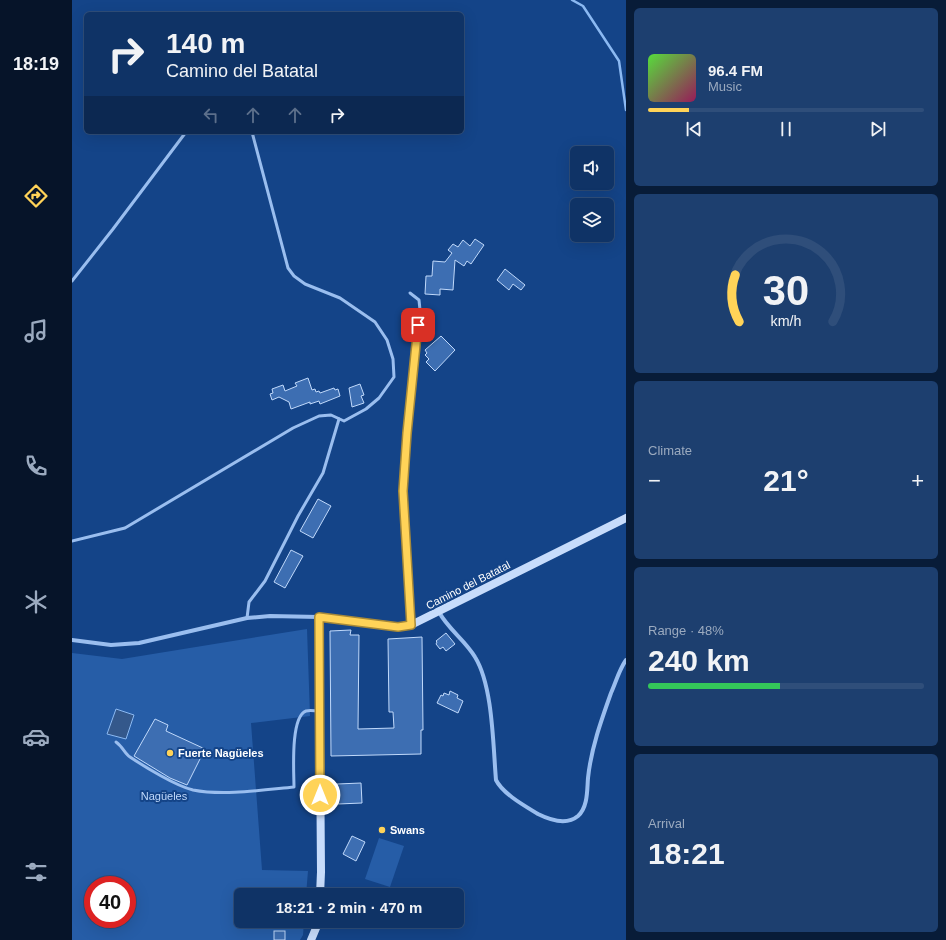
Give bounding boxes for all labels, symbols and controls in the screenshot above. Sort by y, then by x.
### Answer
icon: right [100,28,152,80]
text: 140 m [166,28,245,59]
text: 18:19 [13,54,59,74]
text: Camino del Batatal [166,61,318,81]
text: 96.4 FM [708,62,763,79]
text: Music [708,79,742,94]
icon: left [200,104,222,126]
icon: ahead [242,104,264,126]
icon: ahead [284,104,306,126]
icon: right [326,104,348,126]
icon: previous [683,118,705,140]
icon: pause [775,118,797,140]
icon: next [867,118,889,140]
map controls [570,146,614,242]
button: sound [570,146,614,190]
icon: directions [22,182,50,210]
button: layers [570,198,614,242]
text: 30 [763,266,809,313]
pin [401,308,435,342]
text: km/h [771,312,802,328]
icon: arrive [407,314,429,336]
icon: music [22,317,50,345]
text: Climate [648,443,692,458]
icon: phone [22,452,50,480]
text: 21° [763,464,809,497]
text: − [648,468,661,493]
text: + [911,468,924,493]
street label: Camino del Batatal [424,559,512,611]
icon: climate [22,588,50,616]
text: Range · 48% [648,623,724,638]
text: 240 km [648,644,750,677]
icon: car [22,723,50,751]
place label: Fuerte Nagüeles [178,747,264,759]
marker: Fuerte Nagüeles [165,748,175,758]
position arrow [299,774,341,816]
park label: Nagüeles [141,790,188,802]
text: Arrival [648,816,685,831]
place label: Swans [390,824,425,836]
marker: Swans [377,825,387,835]
text: 18:21 [648,837,725,870]
icon: filters [22,858,50,886]
speed limit sign: 40 [84,876,136,928]
text: 18:21 · 2 min · 470 m [276,899,422,916]

